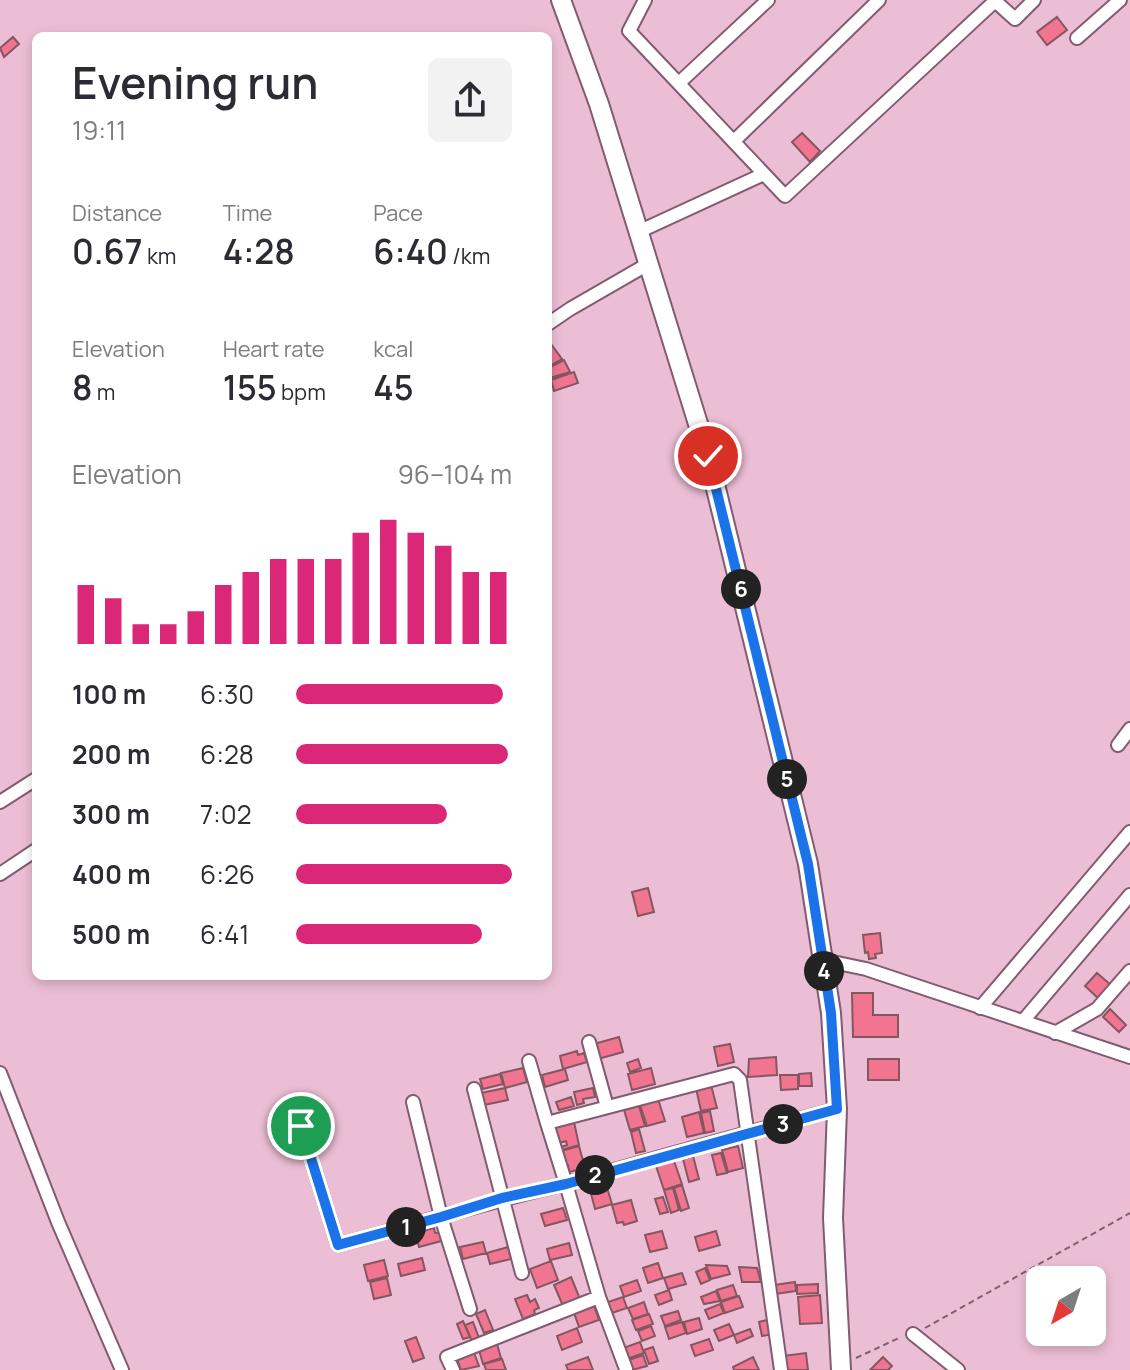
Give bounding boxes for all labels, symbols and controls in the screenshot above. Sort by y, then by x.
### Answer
text: Evening run [72,52,318,112]
button: share [428,58,512,142]
text: 19:11 [72,112,126,148]
text: Distance [72,198,162,228]
text: Time [223,198,272,228]
text: Pace [373,198,423,228]
text: 0.67 [72,228,142,274]
text: 4:28 [223,228,295,274]
text: 6:40 [373,228,448,274]
text: km [142,241,176,271]
text: /km [448,241,490,271]
text: Elevation [72,334,165,364]
text: Heart rate [223,334,325,364]
text: kcal [373,334,413,364]
text: 8 [72,364,92,410]
text: 155 [223,364,277,410]
text: 45 [373,364,414,410]
text: m [92,377,116,407]
text: bpm [277,377,326,407]
pin [674,422,742,490]
icon: check [686,434,730,478]
text: Elevation [72,456,182,492]
text: 96–104 m [398,456,512,492]
pin: 6 [721,569,761,609]
text: 6 [734,574,748,604]
text: 100 m [72,676,146,712]
text: 6:30 [200,676,254,712]
text: 200 m [72,736,150,772]
text: 6:28 [200,736,254,772]
pin: 5 [767,759,807,799]
text: 5 [781,764,793,794]
text: 300 m [72,796,150,832]
text: 7:02 [200,796,252,832]
text: 400 m [72,856,151,892]
text: 6:26 [200,856,255,892]
text: 500 m [72,916,150,952]
text: 6:41 [200,916,249,952]
pin: 4 [804,951,844,991]
text: 4 [817,956,831,986]
pin [267,1092,335,1160]
icon: arrive [279,1104,323,1148]
pin: 3 [763,1104,803,1144]
text: 3 [777,1109,789,1139]
pin: 2 [575,1155,615,1195]
text: 2 [588,1160,602,1190]
pin: 1 [386,1207,426,1247]
text: 1 [401,1212,411,1242]
north arrow [1026,1266,1106,1346]
map controls [1026,1266,1106,1346]

